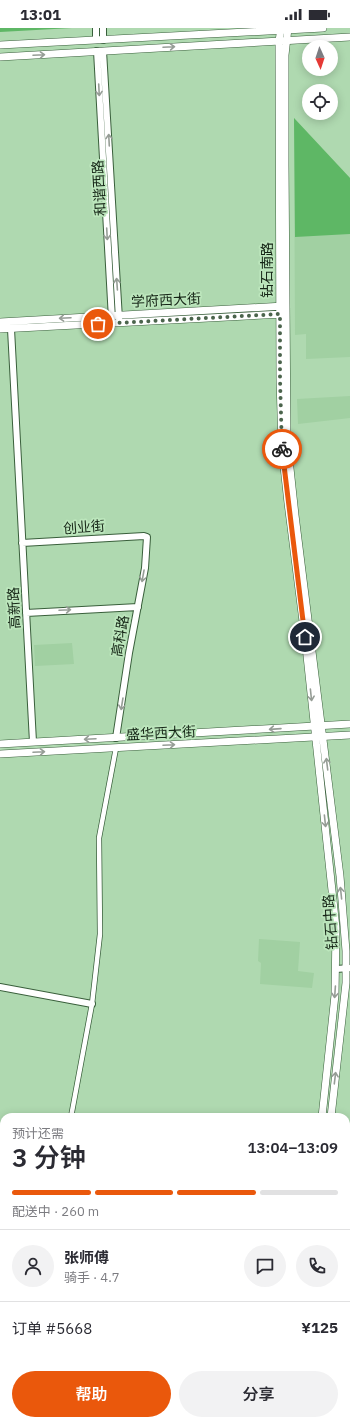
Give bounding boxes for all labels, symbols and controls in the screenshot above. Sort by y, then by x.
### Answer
text: 13:01 [20,5,61,24]
north arrow [302,40,338,76]
map controls [302,40,338,120]
one-way arrow [162,44,175,51]
one-way arrow [32,51,45,58]
one-way arrow [95,83,103,96]
button: locate [302,84,338,120]
one-way arrow [105,134,112,147]
street label: 和谐西路 [89,160,109,216]
one-way arrow [103,227,111,240]
street label: 钻石南路 [258,242,276,298]
one-way arrow [113,278,120,291]
street label: 学府西大街 [131,289,201,311]
pin [81,307,115,341]
icon: bag [87,313,109,335]
one-way arrow [59,314,72,322]
courier [262,429,302,469]
icon: bike [271,438,293,460]
street label: 创业街 [62,517,106,537]
one-way arrow [139,569,147,582]
street label: 高新路 [4,587,24,629]
one-way arrow [58,607,71,614]
street label: 高科路 [107,614,133,658]
pin [288,620,322,654]
icon: home [294,626,316,648]
one-way arrow [307,688,315,701]
one-way arrow [117,697,125,710]
street label: 盛华西大街 [126,722,196,744]
one-way arrow [269,725,282,732]
one-way arrow [84,736,97,743]
one-way arrow [162,742,175,749]
one-way arrow [32,748,45,755]
one-way arrow [323,758,330,771]
one-way arrow [321,814,328,827]
one-way arrow [338,887,345,900]
street label: 钻石中路 [319,893,341,951]
one-way arrow [332,985,339,998]
one-way arrow [331,1072,339,1085]
text: 预计还需 [12,1125,64,1142]
text: 13:04–13:09 [248,1138,338,1157]
text: 3 分钟 [12,1140,86,1174]
text: 配送中 · 260 m [12,1203,99,1220]
button: person [12,1245,54,1287]
button: chat [244,1245,286,1287]
button: phone [296,1245,338,1287]
text: 张师傅 [64,1248,109,1267]
text: 骑手 · 4.7 [64,1269,120,1286]
text: ¥125 [301,1318,338,1337]
text: 订单 #5668 [12,1319,92,1338]
button: 帮助 [12,1371,171,1417]
button: 分享 [179,1371,338,1417]

